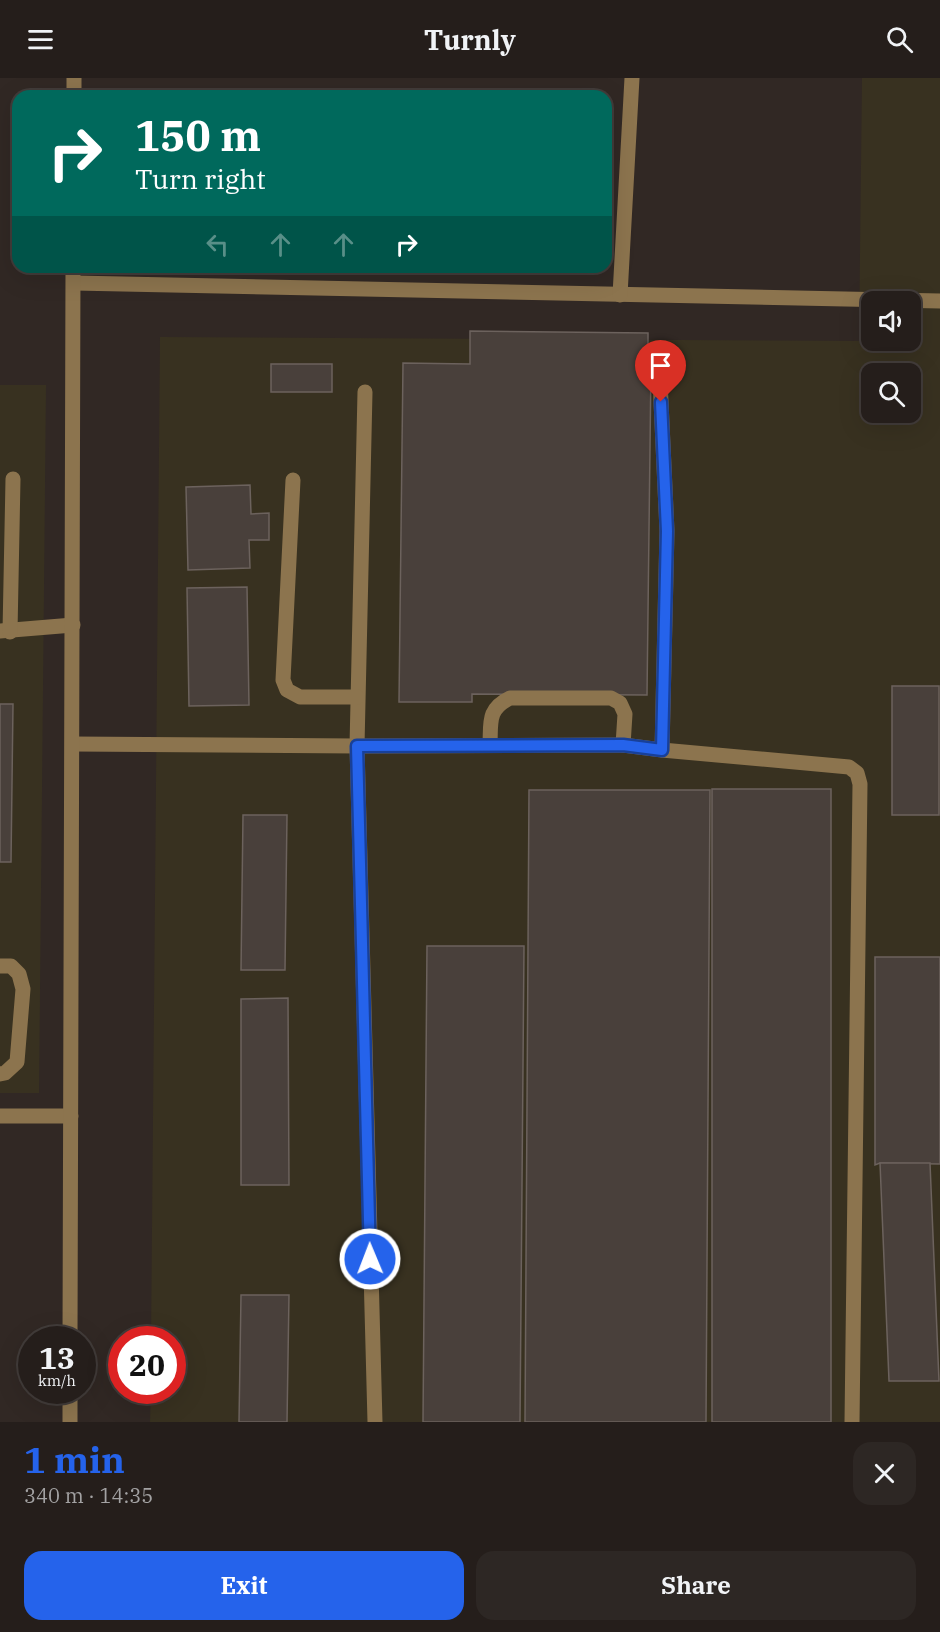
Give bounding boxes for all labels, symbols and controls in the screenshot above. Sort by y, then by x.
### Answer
text: Turnly [424,22,516,57]
icon: menu [24,23,57,56]
icon: search [883,23,916,56]
text: 150 m [135,108,261,163]
icon: right [36,114,114,192]
text: Turn right [135,161,266,196]
icon: left [201,228,234,261]
icon: ahead [264,228,297,261]
icon: ahead [327,228,360,261]
icon: right [390,228,423,261]
map controls [861,291,921,423]
button: sound [861,291,921,351]
pin [635,340,686,402]
icon: arrive [644,349,677,382]
button: search [861,363,921,423]
position arrow [338,1227,402,1291]
speed limit sign: 20 [108,1326,186,1404]
text: 13 [39,1338,75,1377]
text: km/h [38,1371,76,1390]
text: 1 min [24,1436,125,1483]
button: close [853,1442,916,1505]
text: 340 m · 14:35 [24,1482,153,1509]
button: Exit [24,1551,464,1620]
button: Share [476,1551,916,1620]

